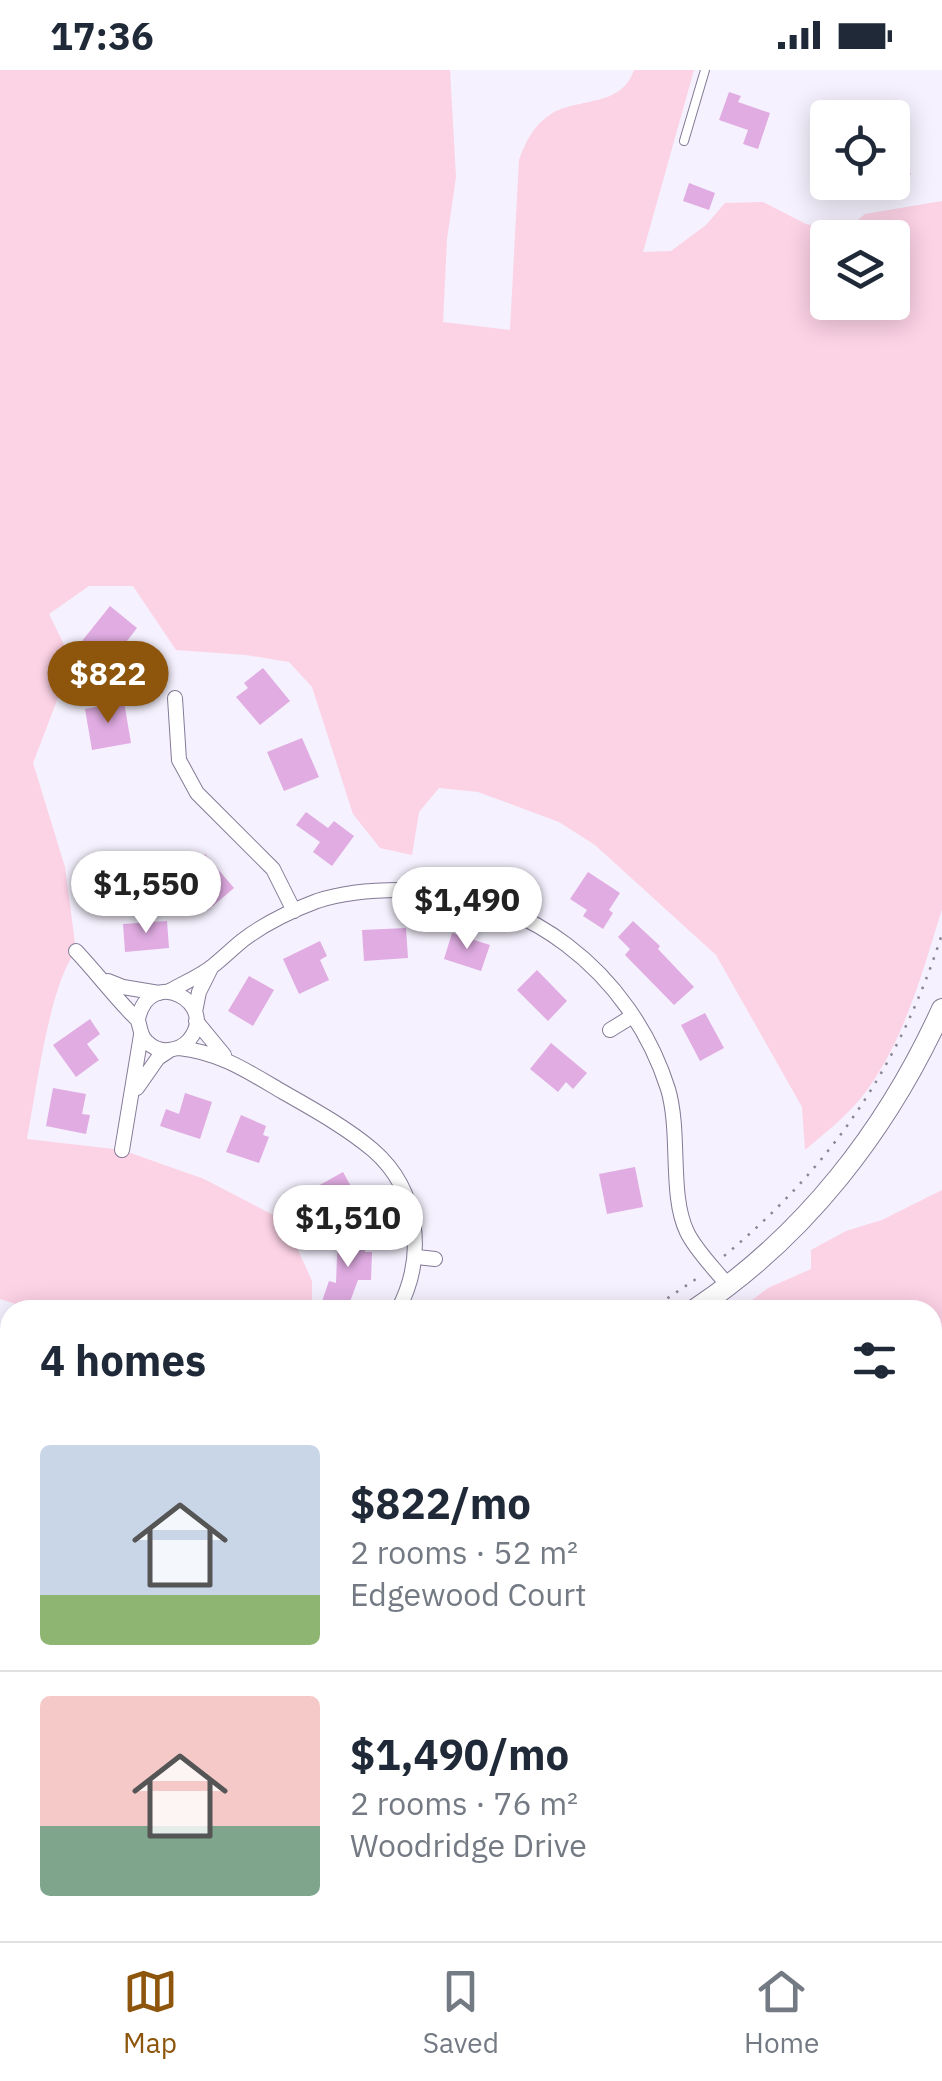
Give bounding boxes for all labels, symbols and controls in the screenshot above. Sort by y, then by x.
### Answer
text: 17:36 [50,11,154,60]
map controls [810,100,910,320]
button: locate [810,100,910,200]
button: layers [810,220,910,320]
pin: $822 [49,641,167,726]
text: $822 [70,652,146,694]
pin: $1,550 [65,851,227,936]
text: $1,550 [93,862,199,904]
pin: $1,490 [386,867,548,952]
text: $1,490 [414,878,520,920]
pin: $1,510 [267,1185,429,1270]
text: $1,510 [295,1196,401,1238]
text: 4 homes [40,1333,206,1388]
icon: filters [847,1333,902,1388]
text: $822/mo [350,1476,531,1531]
icon: home [120,1485,240,1605]
text: 2 rooms · 52 m² [350,1531,578,1573]
text: Edgewood Court [350,1573,586,1615]
text: $1,490/mo [350,1727,569,1782]
icon: home [120,1736,240,1856]
text: 2 rooms · 76 m² [350,1782,578,1824]
text: Woodridge Drive [350,1824,587,1866]
tab: Map [123,1964,178,2061]
tab: Saved [423,1964,499,2061]
tab: Home [744,1964,819,2061]

